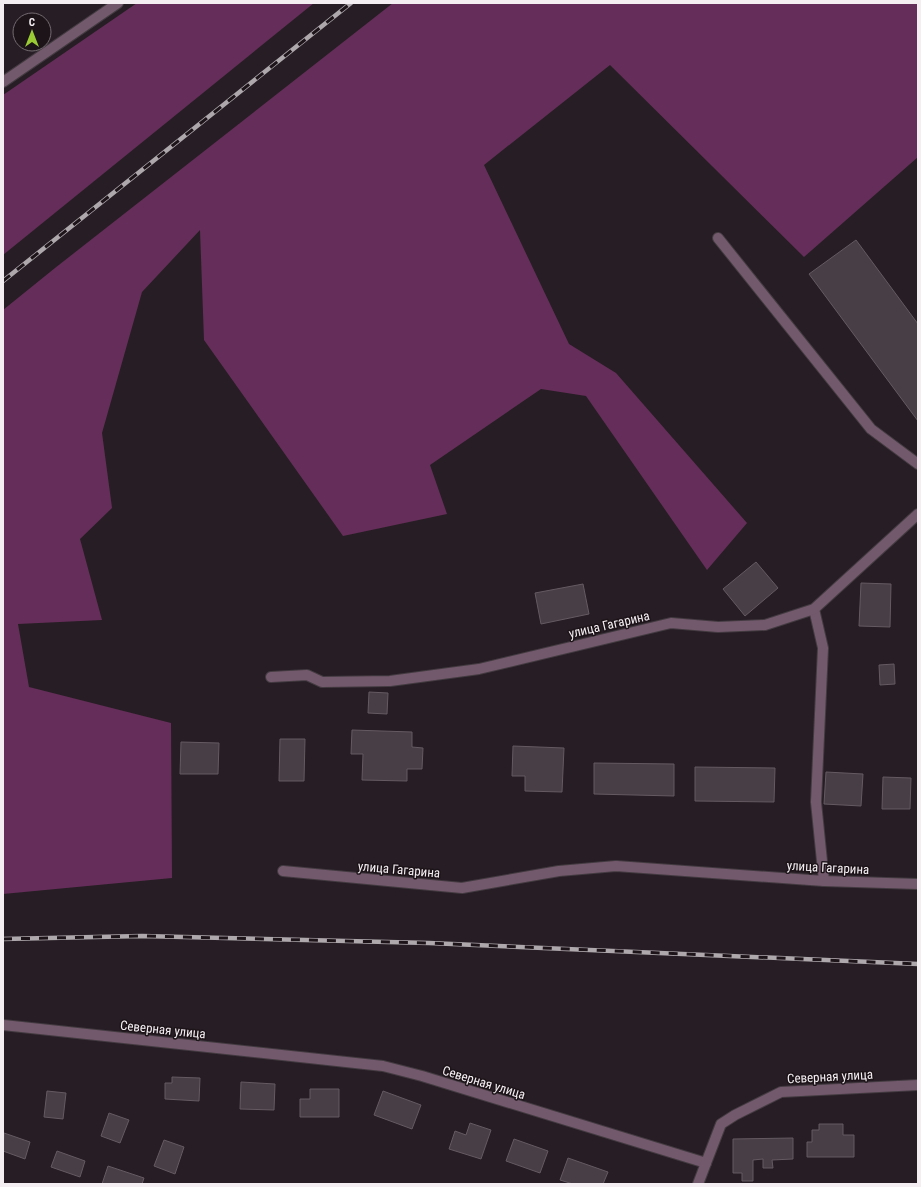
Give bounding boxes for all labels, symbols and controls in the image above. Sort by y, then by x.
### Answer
north arrow [12,12,52,52]
text: С [29,16,35,29]
street label: улица Гагарина [567,608,651,641]
street label: улица Гагарина [357,858,441,881]
street label: улица Гагарина [786,858,870,877]
street label: Северная улица [119,1018,207,1041]
street label: Северная улица [441,1063,527,1102]
street label: Северная улица [787,1067,873,1086]

